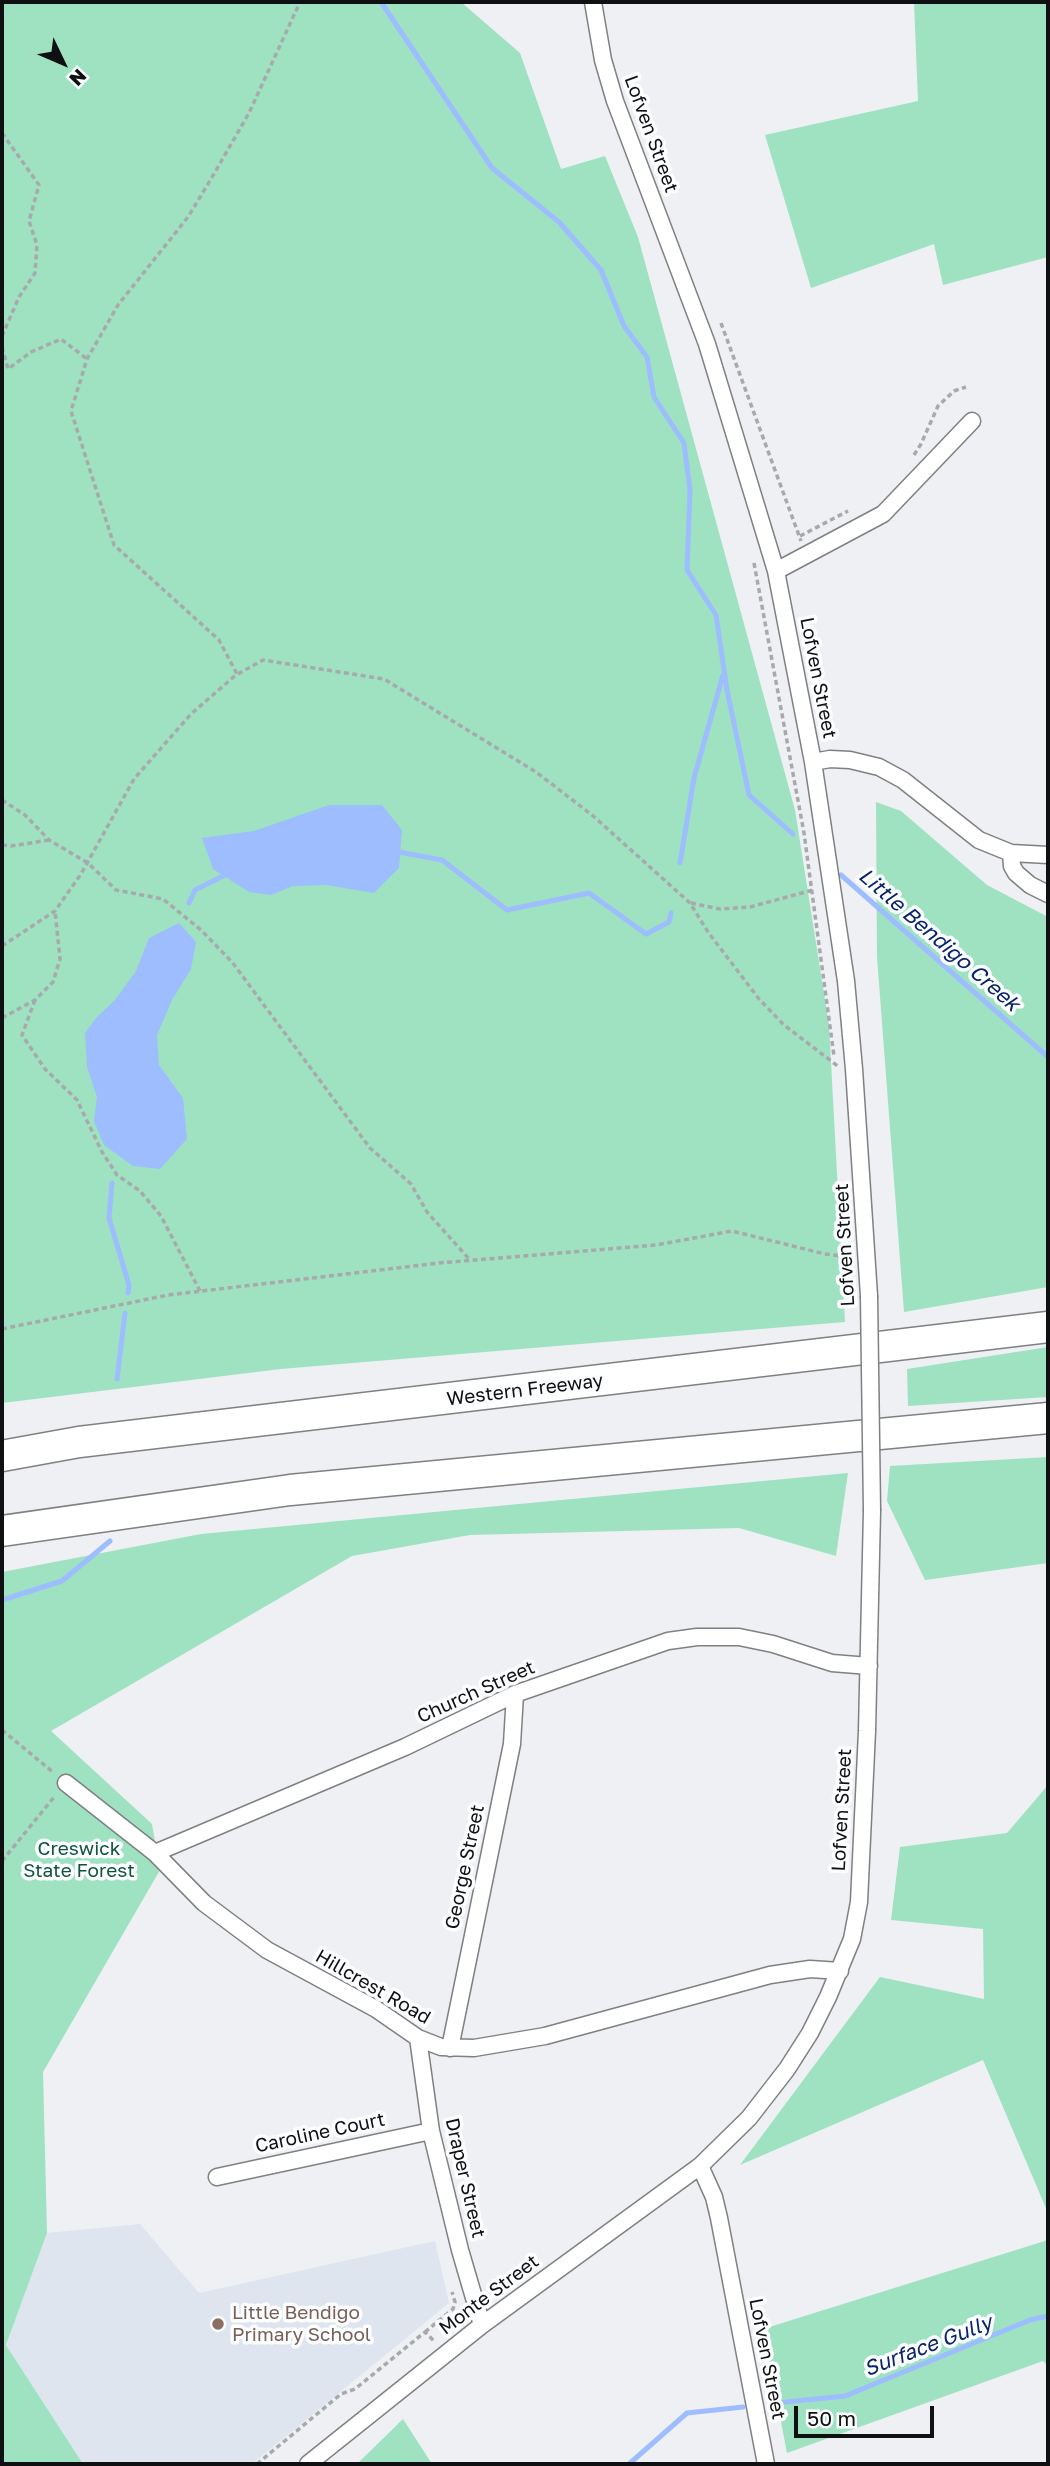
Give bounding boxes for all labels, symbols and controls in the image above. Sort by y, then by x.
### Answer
north arrow [28,28,98,98]
text: N [65,65,92,91]
street label: Lofven Street [619,72,683,196]
street label: Lofven Street [795,615,841,741]
water label: Little Bendigo Creek [853,863,1025,1017]
street label: Lofven Street [830,1183,860,1307]
street label: Western Freeway [445,1369,605,1411]
street label: Church Street [414,1656,538,1728]
street label: Lofven Street [827,1748,857,1872]
street label: George Street [441,1803,489,1931]
park label: Creswick State Forest [23,1838,135,1882]
street label: Hillcrest Road [311,1945,435,2029]
street label: Caroline Court [253,2108,387,2158]
street label: Draper Street [440,2116,490,2240]
street label: Monte Street [435,2250,543,2340]
street label: Lofven Street [744,2296,790,2422]
place label: Little Bendigo Primary School [232,2302,371,2346]
water label: Surface Gully [860,2310,996,2382]
marker: Little Bendigo Primary School [210,2316,226,2332]
scale bar [798,2392,938,2436]
text: 50 m [807,2405,856,2431]

